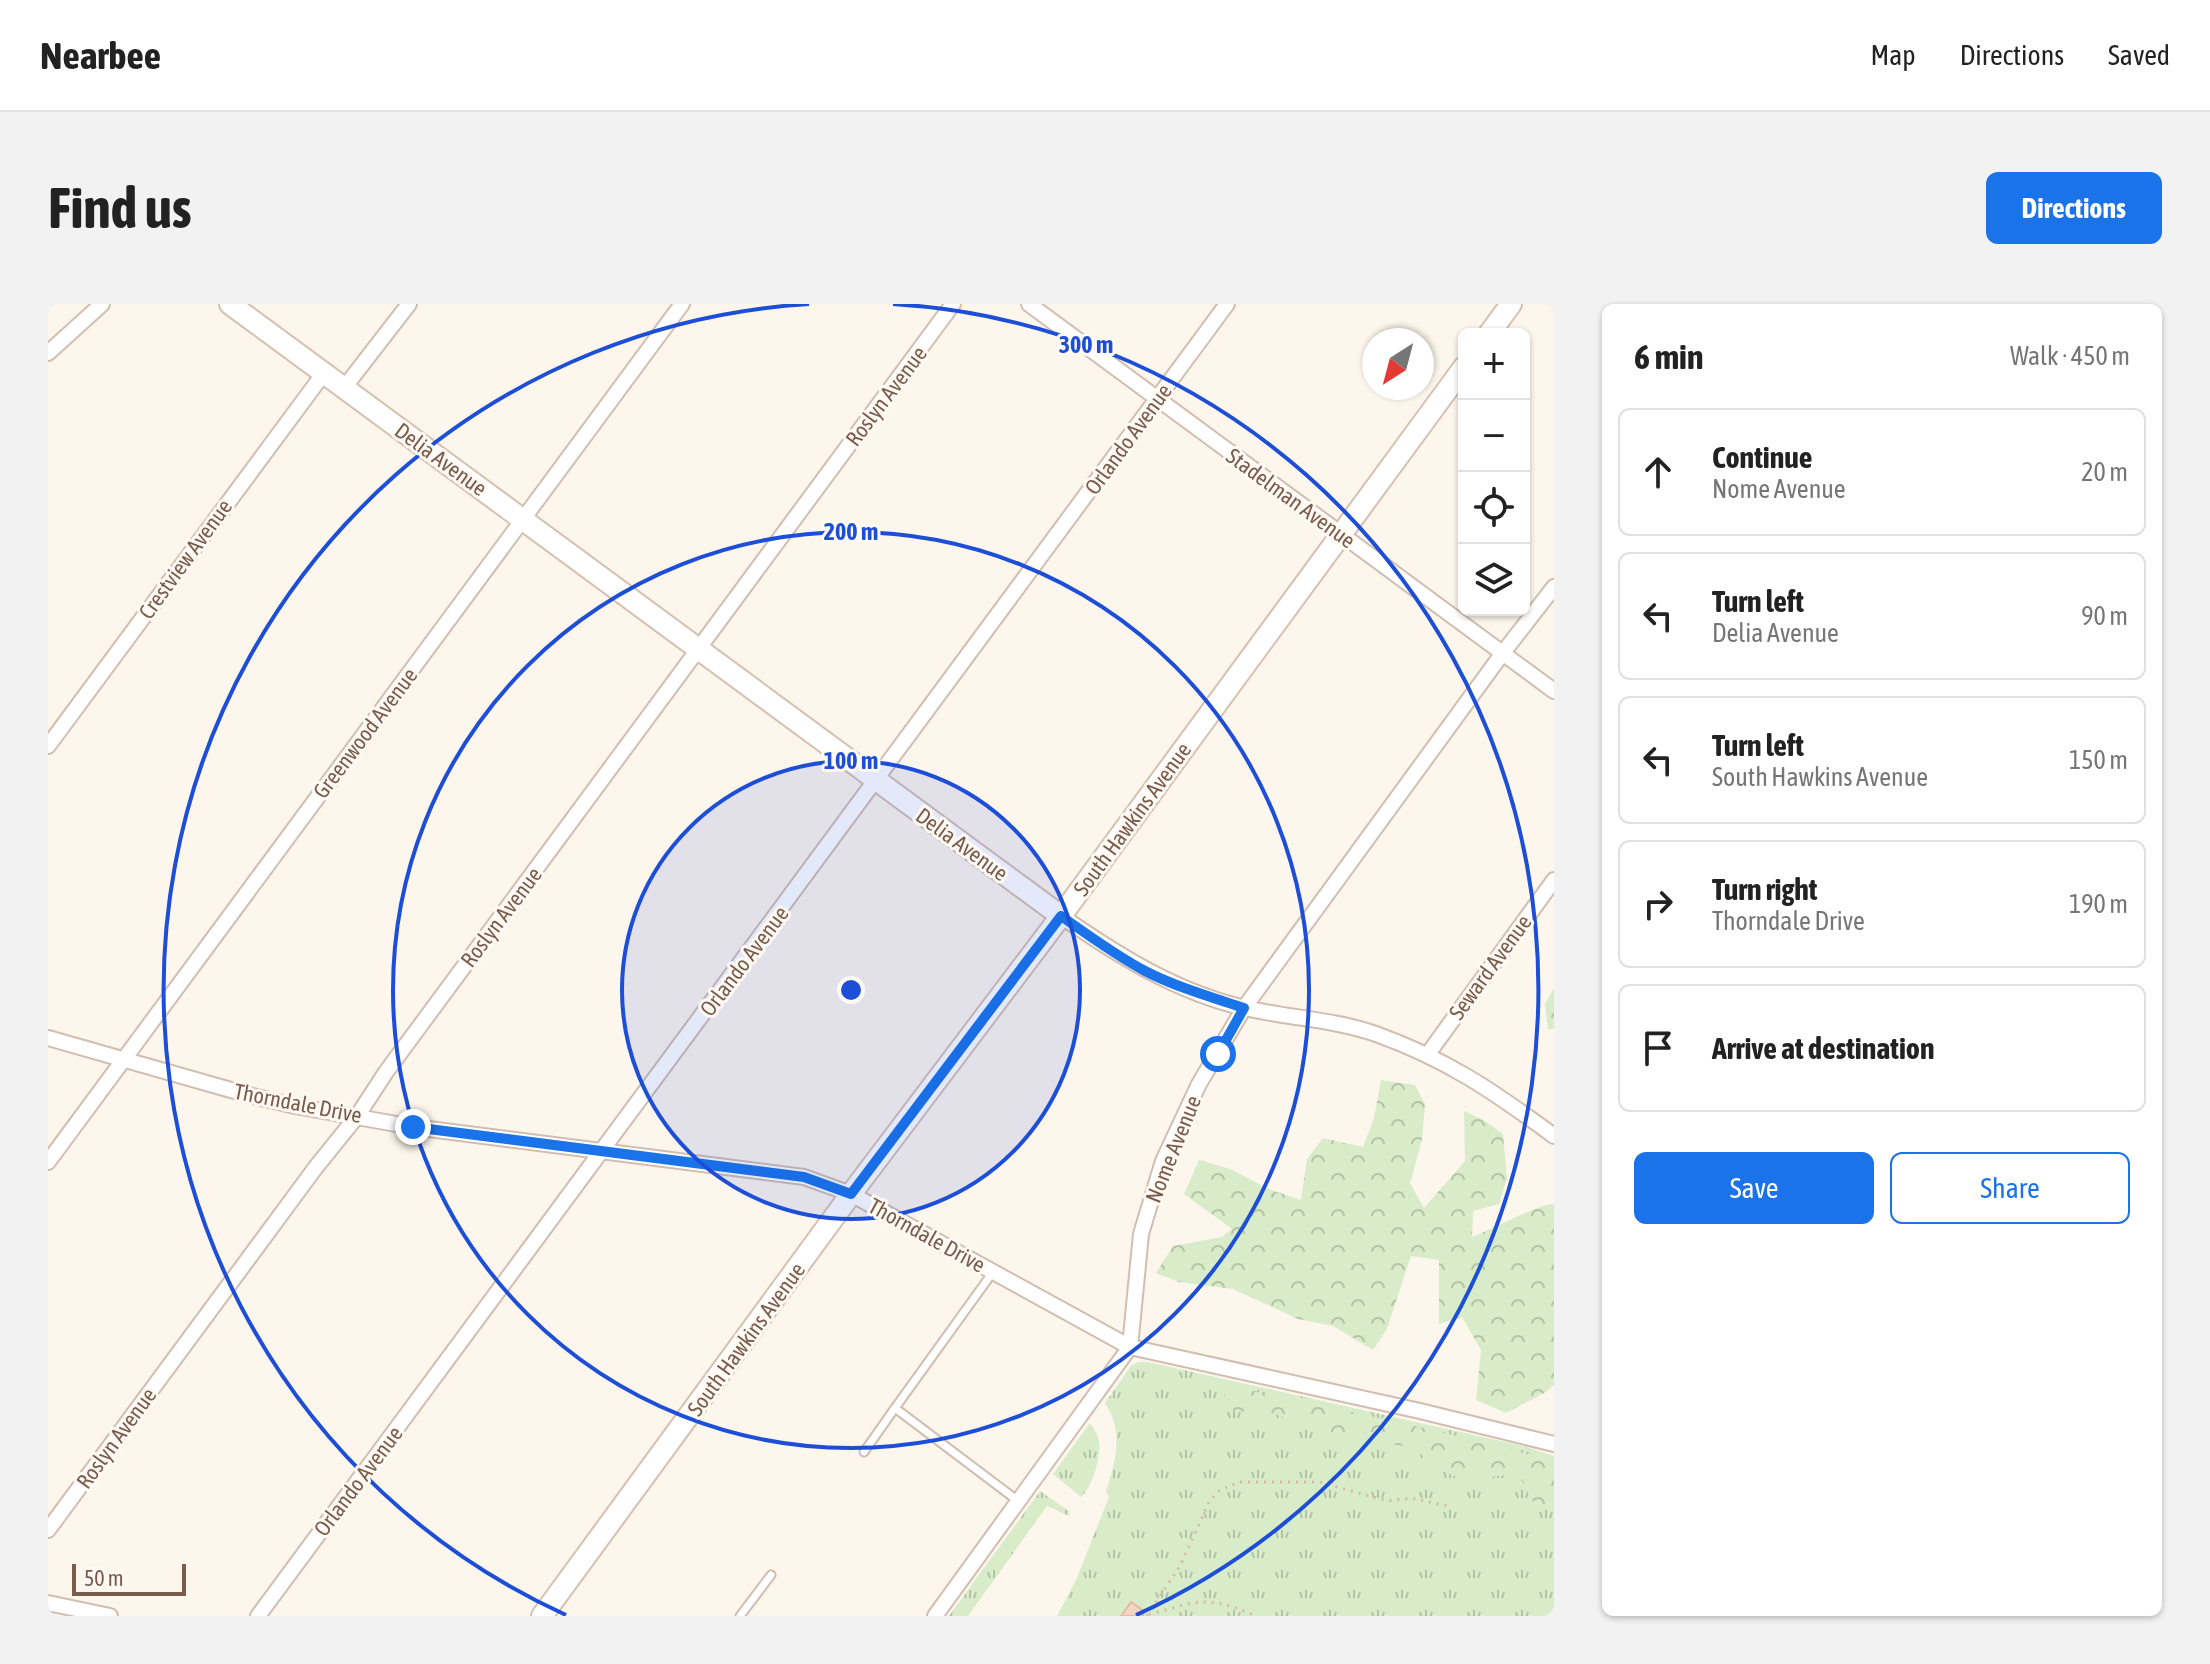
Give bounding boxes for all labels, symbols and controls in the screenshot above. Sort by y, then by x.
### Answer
text: Nearbee [40,34,161,77]
text: Map [1871,39,1916,71]
text: Directions [1960,39,2064,71]
text: Saved [2108,39,2170,71]
button: Directions [1986,172,2162,244]
text: Find us [48,176,192,240]
north arrow [1362,328,1434,400]
map controls [1458,328,1530,616]
button: + [1458,328,1530,400]
text: 300 m [1059,331,1113,358]
text: 6 min [1634,337,1703,376]
street label: Roslyn Avenue [840,341,932,451]
text: Walk · 450 m [2010,341,2130,371]
street label: Orlando Avenue [1079,378,1177,500]
button: − [1458,400,1530,472]
street label: Delia Avenue [390,417,492,501]
text: Continue [1712,440,1812,474]
street label: Stadelman Avenue [1222,443,1360,553]
icon: ahead [1636,450,1680,494]
text: 20 m [2081,457,2128,487]
button: locate [1458,472,1530,544]
text: Nome Avenue [1712,474,1846,504]
street label: Crestview Avenue [133,494,237,624]
text: 200 m [824,518,878,545]
button: layers [1458,544,1530,616]
text: Turn left [1712,584,1804,618]
icon: left [1636,594,1680,638]
text: 90 m [2081,601,2128,631]
text: Delia Avenue [1712,618,1839,648]
street label: Greenwood Avenue [307,663,423,803]
text: Turn left [1712,728,1804,762]
street label: South Hawkins Avenue [1068,737,1196,901]
icon: left [1636,738,1680,782]
text: 150 m [2069,745,2128,775]
text: 100 m [824,747,878,774]
text: South Hawkins Avenue [1712,762,1928,792]
street label: Delia Avenue [911,802,1013,886]
street label: Roslyn Avenue [455,862,547,972]
text: Turn right [1712,872,1818,906]
icon: right [1636,882,1680,926]
text: 190 m [2069,889,2128,919]
street label: Orlando Avenue [694,901,794,1021]
text: Thorndale Drive [1712,906,1865,936]
street label: Seward Avenue [1443,910,1537,1024]
centre of rings [837,976,865,1004]
icon: arrive [1636,1026,1680,1070]
text: Arrive at destination [1712,1031,1934,1065]
route start [1200,1036,1236,1072]
street label: Thorndale Drive [232,1078,364,1128]
street label: Nome Avenue [1140,1092,1206,1206]
route end [395,1109,431,1145]
button: Save [1634,1152,1874,1224]
button: Share [1890,1152,2130,1224]
street label: Thorndale Drive [864,1192,990,1278]
street label: South Hawkins Avenue [682,1257,810,1421]
street label: Roslyn Avenue [71,1382,161,1494]
street label: Orlando Avenue [308,1421,408,1541]
scale bar [72,1560,186,1596]
text: 50 m [84,1565,124,1591]

